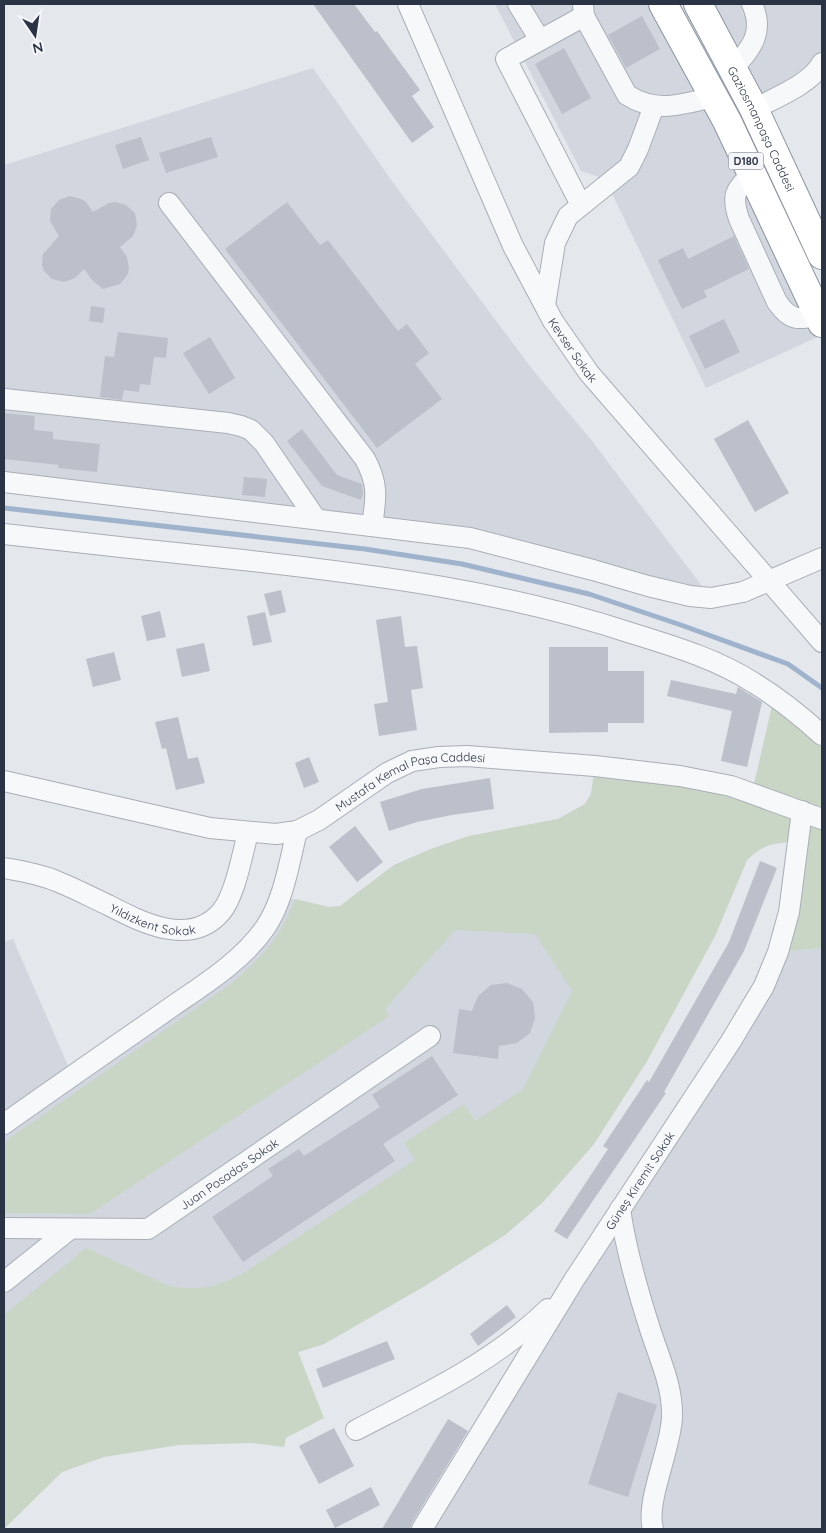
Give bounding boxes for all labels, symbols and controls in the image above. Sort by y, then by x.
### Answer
north arrow [10,10,60,60]
text: N [31,38,45,58]
street label: Gaziosmanpaşa Caddesi [725,63,799,194]
road number: D180 [728,153,764,170]
street label: Kevser Sokak [545,315,601,385]
street label: Mustafa Kemal Paşa Caddesi [332,748,486,814]
street label: Yıldızkent Sokak [108,900,197,938]
street label: Güneş Kiremit Sokak [602,1128,677,1232]
street label: Juan Posadas Sokak [177,1135,281,1213]

